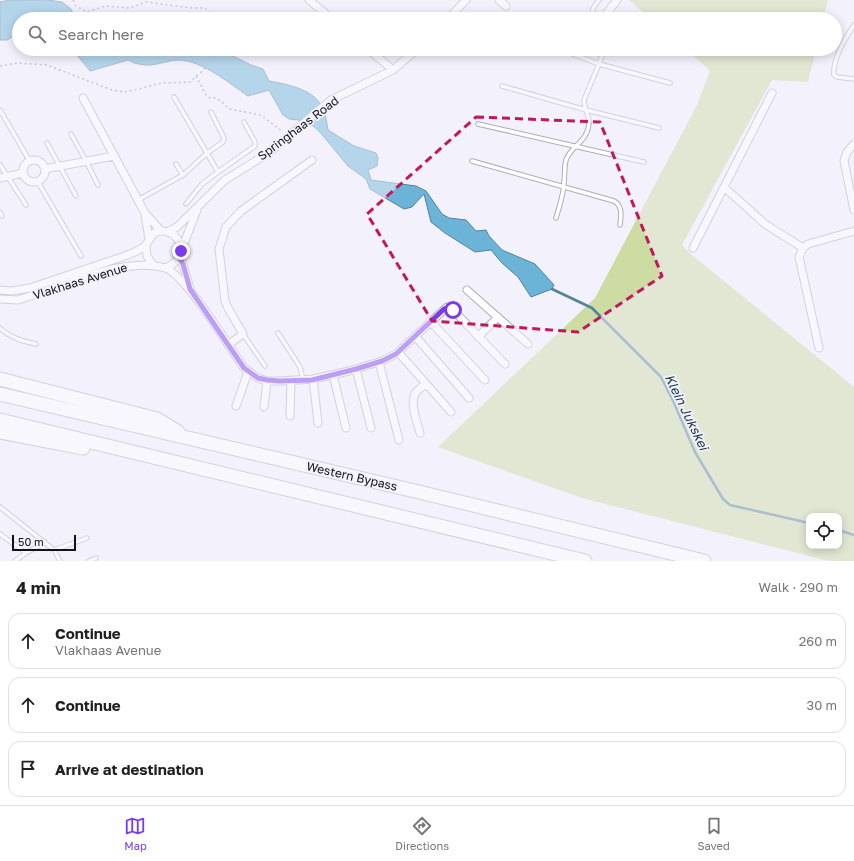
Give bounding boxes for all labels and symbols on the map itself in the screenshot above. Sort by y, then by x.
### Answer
street label: Springhaas Road [255,93,341,163]
route end [172,242,190,260]
street label: Vlakhaas Avenue [31,259,129,303]
route start [444,301,462,319]
water label: Klein Jukskei [662,371,713,454]
street label: Western Bypass [305,458,399,494]
scale bar [12,533,76,552]

